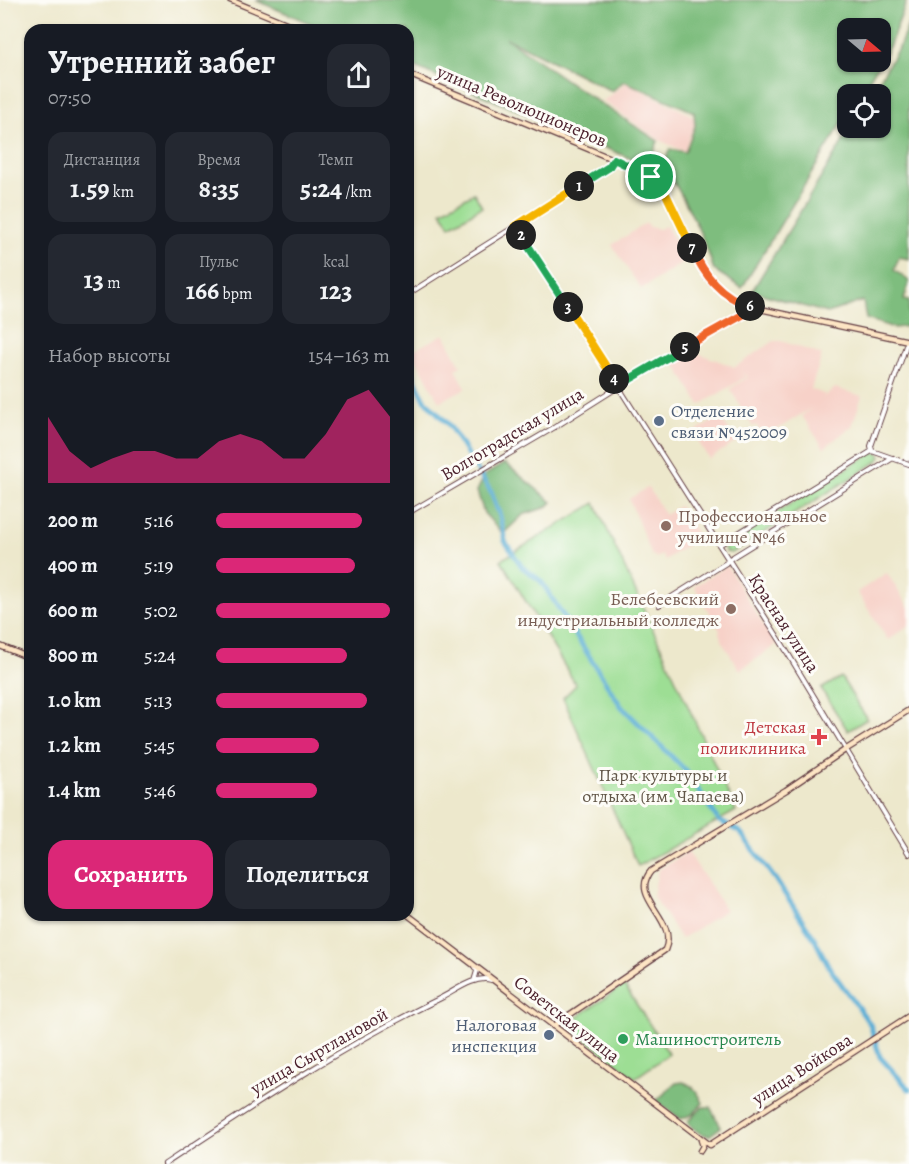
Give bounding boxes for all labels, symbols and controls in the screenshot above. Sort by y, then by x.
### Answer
north arrow [837,18,891,72]
map controls [837,18,891,138]
text: Утренний забег [48,39,275,84]
button: share [327,44,390,107]
street label: улица Революционеров [433,59,611,153]
text: 07:50 [48,84,91,111]
button: locate [837,84,891,138]
text: Дистанция [64,149,140,171]
text: Время [197,149,241,171]
text: Темп [319,149,353,171]
pin [625,151,676,202]
icon: arrive [634,160,667,193]
text: 1.59 [70,171,110,206]
text: 8:35 [199,171,239,206]
text: 5:24 [300,171,342,206]
pin: 1 [564,171,594,201]
text: 1 [576,175,582,197]
text: km [110,181,134,203]
text: /km [342,181,372,203]
pin: 2 [506,220,536,250]
text: 2 [517,224,525,246]
pin: 7 [677,233,707,263]
text: 7 [689,237,695,259]
text: Пульс [199,251,239,273]
text: kcal [323,251,349,273]
text: 13 [84,262,104,297]
text: m [104,272,120,294]
text: 166 [186,273,219,308]
text: 123 [319,273,353,308]
text: bpm [219,283,252,305]
pin: 6 [735,291,765,321]
pin: 3 [553,292,583,322]
text: 6 [746,295,754,317]
text: 3 [565,296,571,318]
pin: 5 [670,332,700,362]
text: 5 [682,336,688,358]
text: Набор высоты [48,342,171,369]
text: 154–163 m [308,342,390,369]
pin: 4 [599,364,629,394]
text: 4 [610,368,618,390]
street label: Волгоградская улица [436,381,588,486]
place label: Отделение связи №452009 [671,399,787,444]
marker: Отделение связи №452009 [652,414,666,428]
place label: Профессиональное училище №46 [677,504,827,549]
text: 200 m [48,507,98,534]
text: 5:16 [144,507,173,534]
marker: Профессиональное училище №46 [659,519,673,533]
text: 400 m [48,552,98,579]
text: 5:19 [144,552,173,579]
street label: Красная улица [743,569,825,678]
place label: Белебеевский индустриальный колледж [517,587,719,632]
text: 600 m [48,597,98,624]
text: 5:02 [144,597,178,624]
marker: Белебеевский индустриальный колледж [724,602,738,616]
text: 800 m [48,642,98,669]
text: 5:24 [144,642,176,669]
text: 1.0 km [48,687,101,714]
text: 5:13 [144,687,173,714]
place label: Детская поликлиника [700,715,807,760]
marker: Детская поликлиника [810,728,828,746]
text: 1.2 km [48,732,101,759]
text: 5:45 [144,732,175,759]
park label: Парк культуры и отдыха (им. Чапаева) [582,763,744,808]
text: 1.4 km [48,777,101,804]
text: 5:46 [144,777,176,804]
button: Сохранить [48,840,213,909]
button: Поделиться [225,840,390,909]
street label: Советская улица [509,970,625,1068]
street label: улица Сыртлановой [245,1002,392,1101]
place label: Налоговая инспекция [451,1013,537,1058]
place label: Машиностроитель [635,1027,781,1051]
street label: улица Войкова [747,1027,857,1111]
marker: Налоговая инспекция [542,1028,556,1042]
marker: Машиностроитель [616,1032,630,1046]

